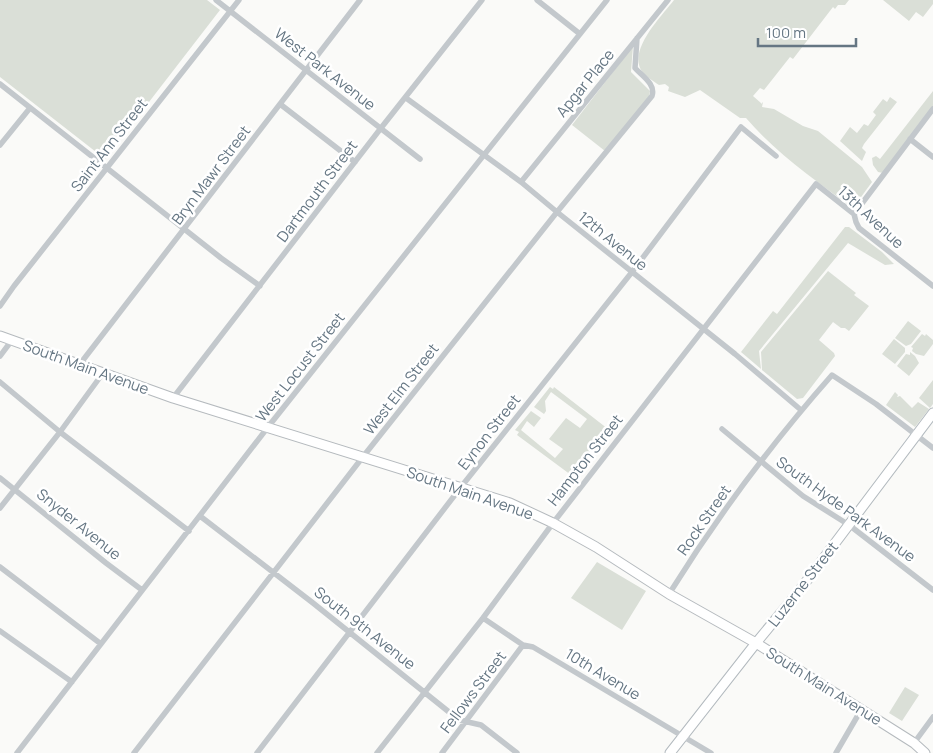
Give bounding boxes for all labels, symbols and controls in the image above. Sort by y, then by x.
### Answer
scale bar [758,15,856,47]
text: 100 m [766,22,806,43]
street label: West Park Avenue [270,23,380,115]
street label: Apgar Place [551,44,619,121]
street label: Saint Ann Street [66,94,152,196]
street label: Bryn Mawr Street [167,121,255,229]
street label: Dartmouth Street [272,136,362,246]
street label: 13th Avenue [833,181,909,253]
street label: 12th Avenue [574,207,652,276]
street label: West Locust Street [251,308,349,426]
street label: South Main Avenue [20,334,152,400]
street label: West Elm Street [359,339,443,439]
street label: Eynon Street [453,390,525,474]
street label: Hampton Street [543,410,627,510]
street label: South Hyde Park Avenue [772,451,920,567]
street label: South Main Avenue [404,461,536,525]
street label: Rock Street [672,481,736,559]
street label: Snyder Avenue [32,483,126,565]
street label: Luzerne Street [763,537,843,631]
street label: South 9th Avenue [310,582,420,674]
street label: South Main Avenue [762,642,886,730]
street label: 10th Avenue [561,643,645,705]
street label: Fellows Street [435,647,511,737]

